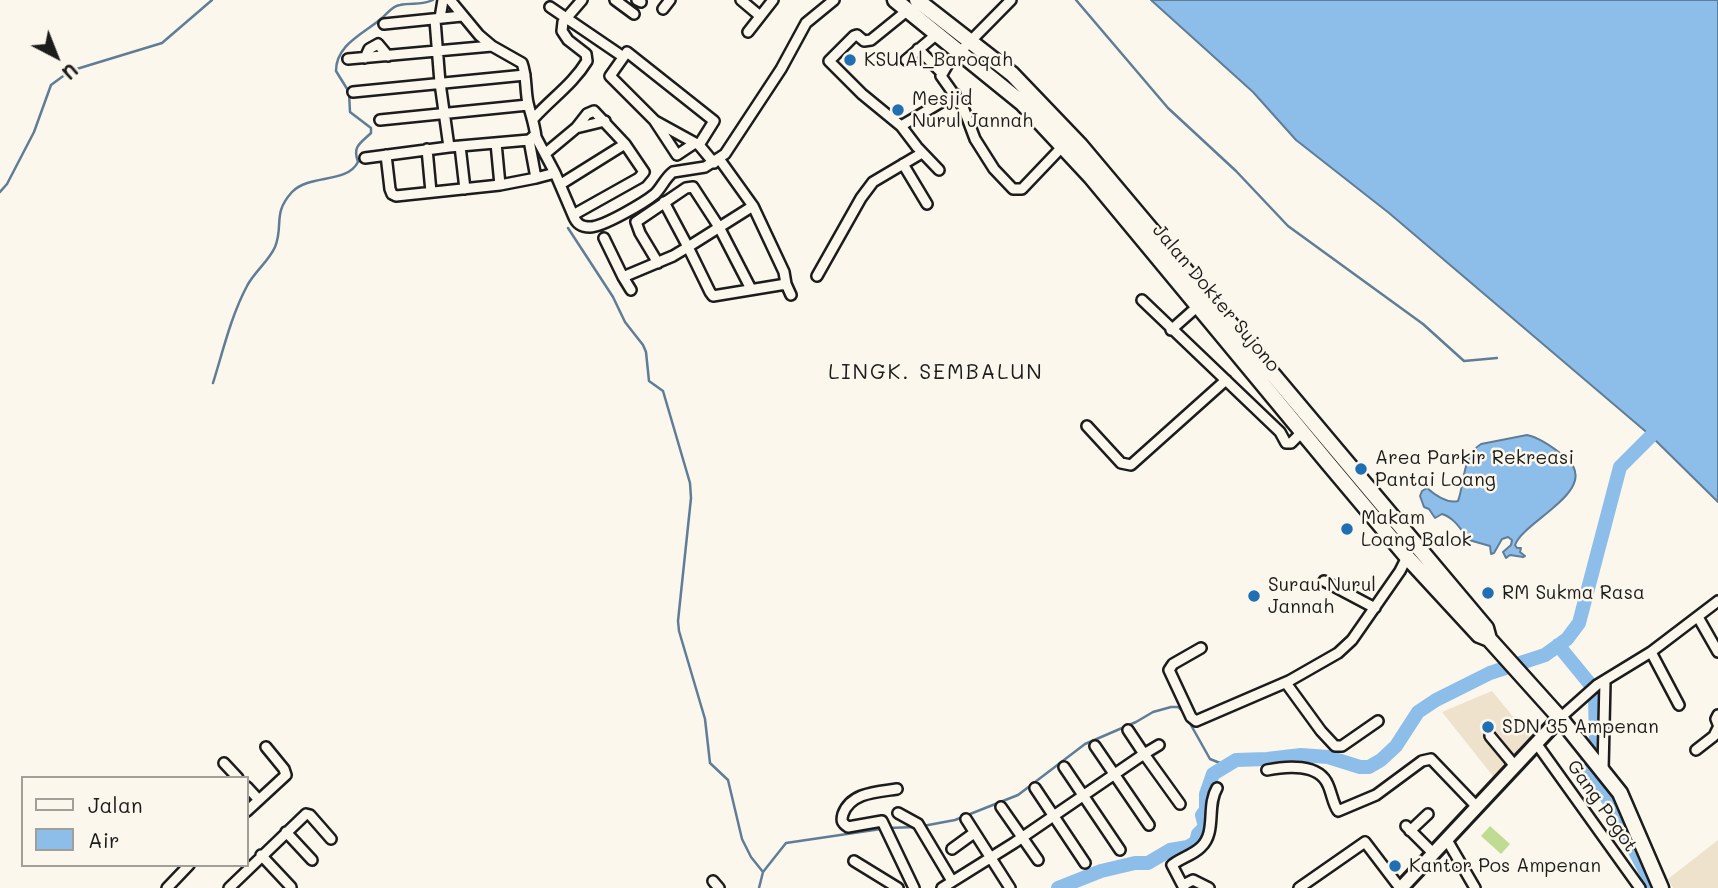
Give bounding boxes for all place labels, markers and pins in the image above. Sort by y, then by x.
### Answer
place label: KSU Al_Baroqah [864,49,1013,71]
marker: KSU Al_Baroqah [842,52,858,68]
place label: Mesjid Nurul Jannah [912,88,1033,132]
marker: Mesjid Nurul Jannah [890,102,906,118]
place label: Area Parkir Rekreasi Pantai Loang [1375,447,1574,491]
marker: Area Parkir Rekreasi Pantai Loang [1353,461,1369,477]
place label: Makam Loang Balok [1361,507,1471,551]
marker: Makam Loang Balok [1339,521,1355,537]
place label: Surau Nurul Jannah [1268,574,1376,618]
place label: RM Sukma Rasa [1502,582,1645,604]
marker: RM Sukma Rasa [1480,585,1496,601]
marker: Surau Nurul Jannah [1246,588,1262,604]
place label: SDN 35 Ampenan [1502,716,1659,738]
marker: SDN 35 Ampenan [1480,719,1496,735]
place label: Kantor Pos Ampenan [1409,855,1601,877]
marker: Kantor Pos Ampenan [1387,858,1403,874]

